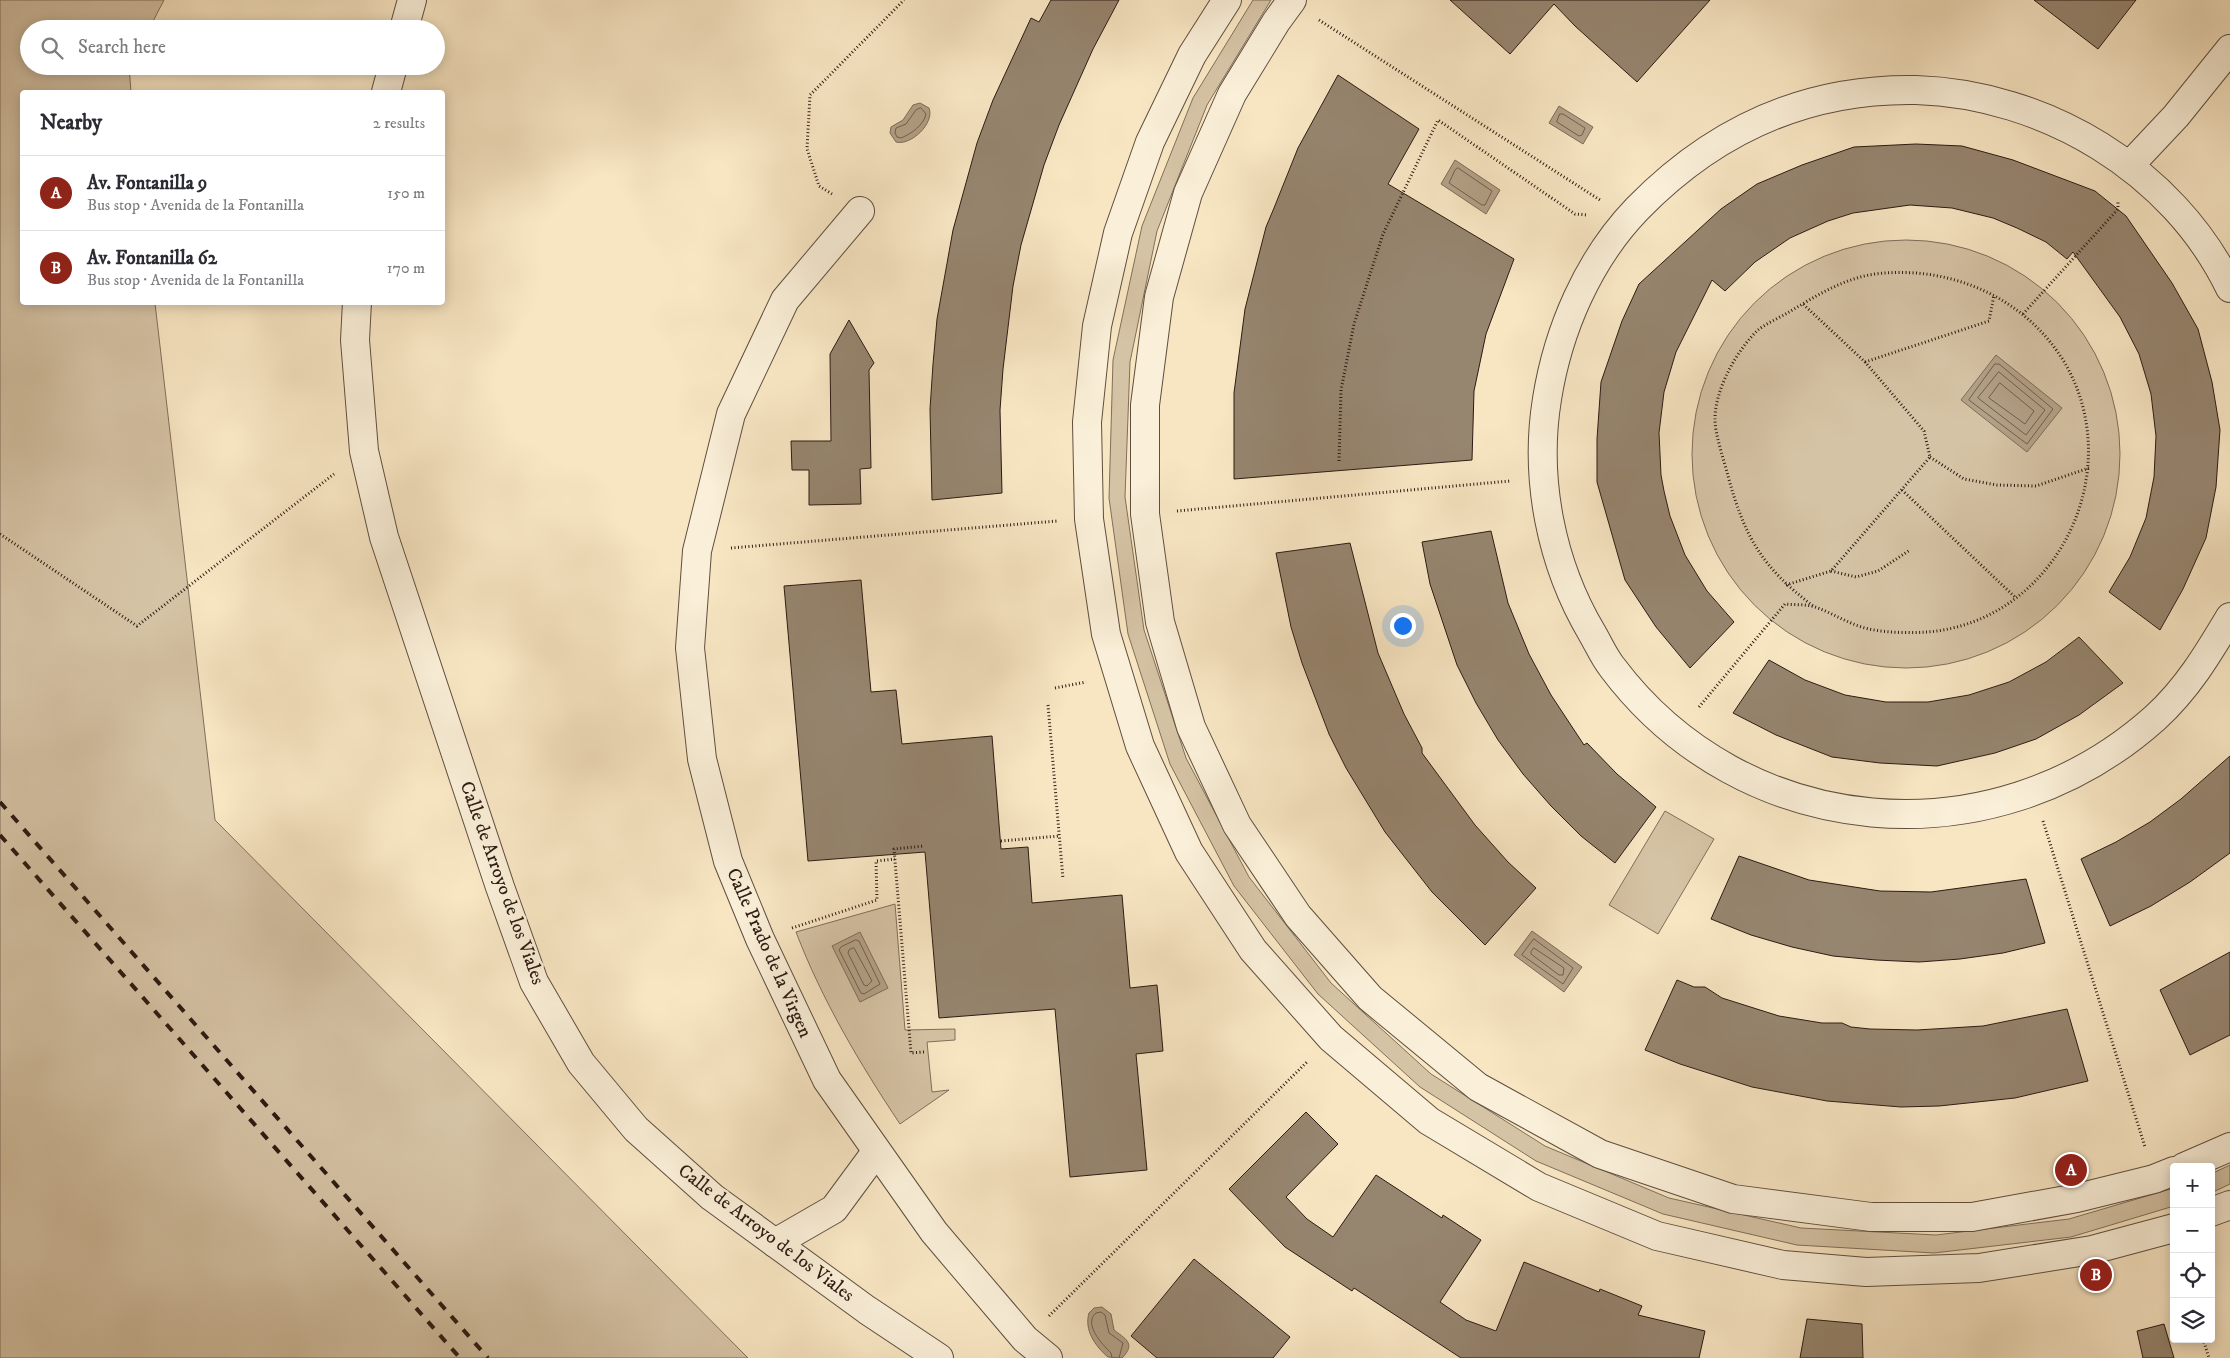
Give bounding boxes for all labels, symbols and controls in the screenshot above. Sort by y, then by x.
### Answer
search box [20,20,445,75]
icon: search [38,34,66,62]
text: Search here [78,36,166,59]
text: Nearby [40,110,102,136]
text: 2 results [373,113,425,133]
text: Av. Fontanilla 9 [87,172,207,195]
text: A [51,183,61,203]
text: 150 m [387,183,425,203]
text: Bus stop · Avenida de la Fontanilla [87,195,304,215]
text: Av. Fontanilla 62 [87,247,217,270]
text: B [51,258,61,278]
text: 170 m [387,258,425,278]
text: Bus stop · Avenida de la Fontanilla [87,270,304,290]
your location [1390,613,1416,639]
street label: Calle de Arroyo de los Viales [454,778,550,988]
street label: Calle Prado de la Virgen [721,865,817,1041]
pin: A [2055,1151,2087,1189]
street label: Calle de Arroyo de los Viales [673,1159,859,1307]
map controls [2170,1163,2215,1343]
button: + [2170,1163,2215,1208]
button: − [2170,1208,2215,1253]
button: locate [2170,1253,2215,1298]
pin: B [2080,1256,2112,1294]
button: layers [2170,1298,2215,1343]

